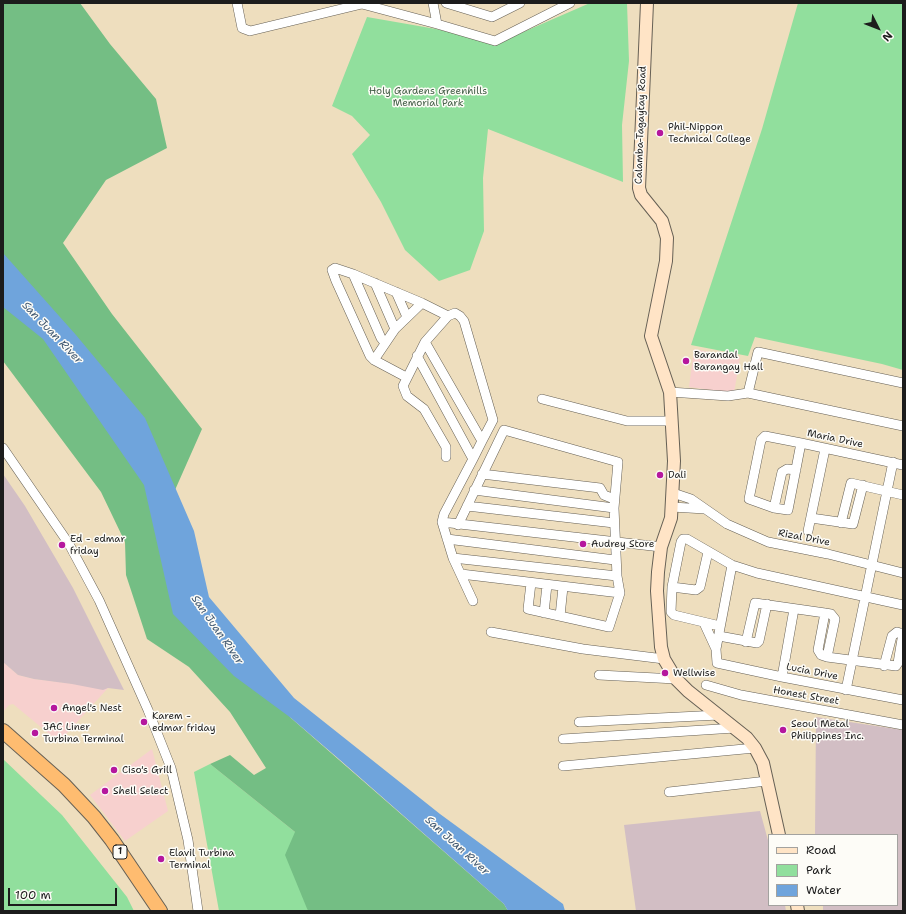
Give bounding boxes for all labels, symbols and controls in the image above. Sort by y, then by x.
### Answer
north arrow [858,8,898,48]
text: N [879,28,896,45]
street label: Calamba-Tagaytay Road [633,66,649,184]
park label: Holy Gardens Greenhills Memorial Park [369,85,487,108]
place label: Phil-Nippon Technical College [668,121,751,144]
marker: Phil-Nippon Technical College [655,128,665,138]
water label: San Juan River [19,299,85,367]
place label: Barandal Barangay Hall [694,349,763,372]
marker: Barandal Barangay Hall [681,356,691,366]
street label: Maria Drive [806,427,864,451]
place label: Dali [668,469,686,481]
marker: Dali [655,470,665,480]
street label: Rizal Drive [777,527,831,549]
place label: Ed - edmar friday [70,533,125,556]
place label: Audrey Store [591,538,654,550]
marker: Audrey Store [578,539,588,549]
marker: Ed - edmar friday [57,540,67,550]
water label: San Juan River [188,593,246,667]
street label: Lucia Drive [785,661,839,683]
place label: Wellwise [673,667,715,679]
marker: Wellwise [660,668,670,678]
street label: Honest Street [772,684,840,708]
place label: Angel's Nest [62,702,122,714]
marker: Angel's Nest [49,703,59,713]
place label: Karem - edmar friday [152,710,215,734]
marker: Karem - edmar friday [139,717,149,727]
place label: Seoul Metal Philippines Inc. [791,718,864,742]
place label: JAC Liner Turbina Terminal [43,721,124,744]
marker: Seoul Metal Philippines Inc. [778,725,788,735]
marker: JAC Liner Turbina Terminal [30,728,40,738]
place label: Ciso's Grill [122,764,172,776]
marker: Ciso's Grill [109,765,119,775]
place label: Shell Select [113,785,168,797]
marker: Shell Select [100,786,110,796]
water label: San Juan River [422,814,492,878]
legend [768,834,898,906]
text: Road [806,842,836,858]
road number: 1 [113,845,127,859]
place label: Elavil Turbina Terminal [169,847,234,870]
marker: Elavil Turbina Terminal [156,854,166,864]
text: Park [806,862,832,878]
scale bar [10,880,119,906]
text: Water [806,882,841,898]
text: 100 m [15,887,51,903]

